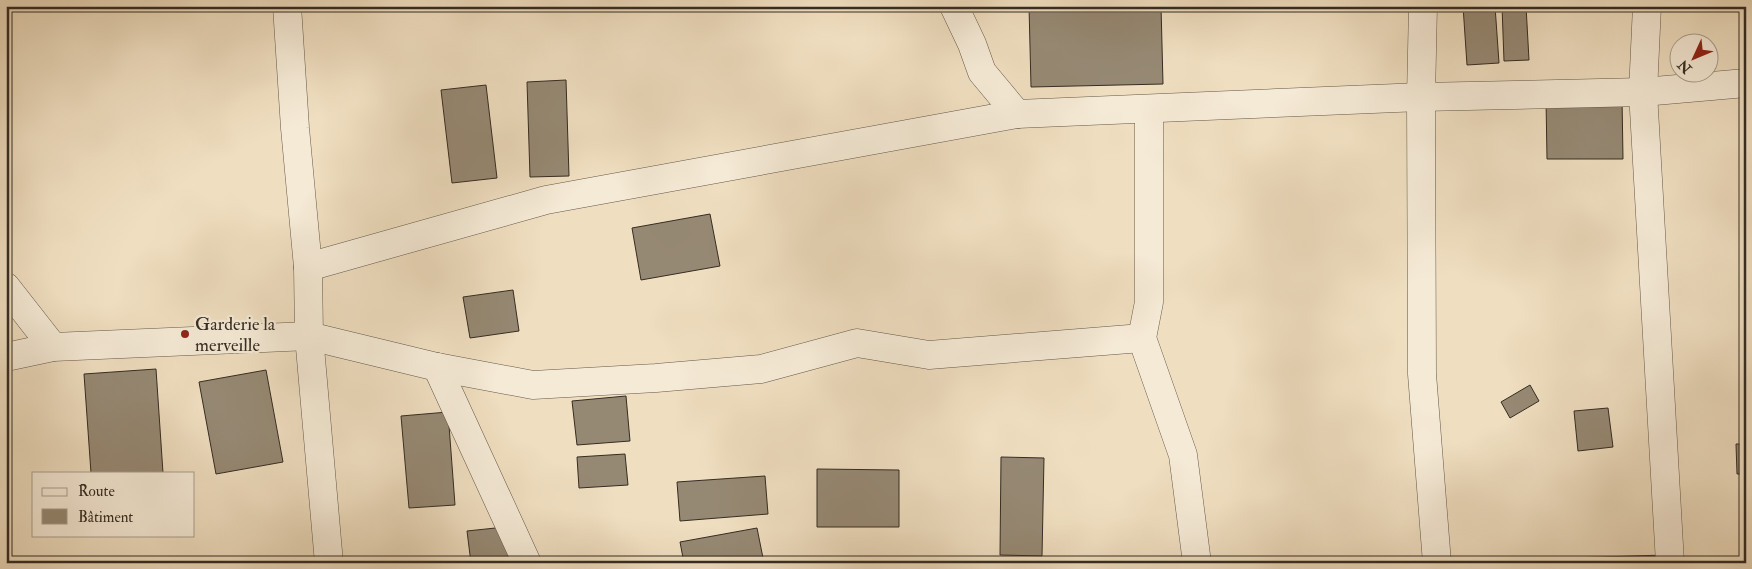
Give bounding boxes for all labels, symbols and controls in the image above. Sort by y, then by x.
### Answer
north arrow [1670,32,1720,82]
text: N [1674,56,1696,78]
place label: Garderie la merveille [195,313,276,357]
marker: Garderie la merveille [179,328,191,340]
legend [32,472,195,536]
text: Route [78,482,115,501]
text: Bâtiment [78,508,133,527]

